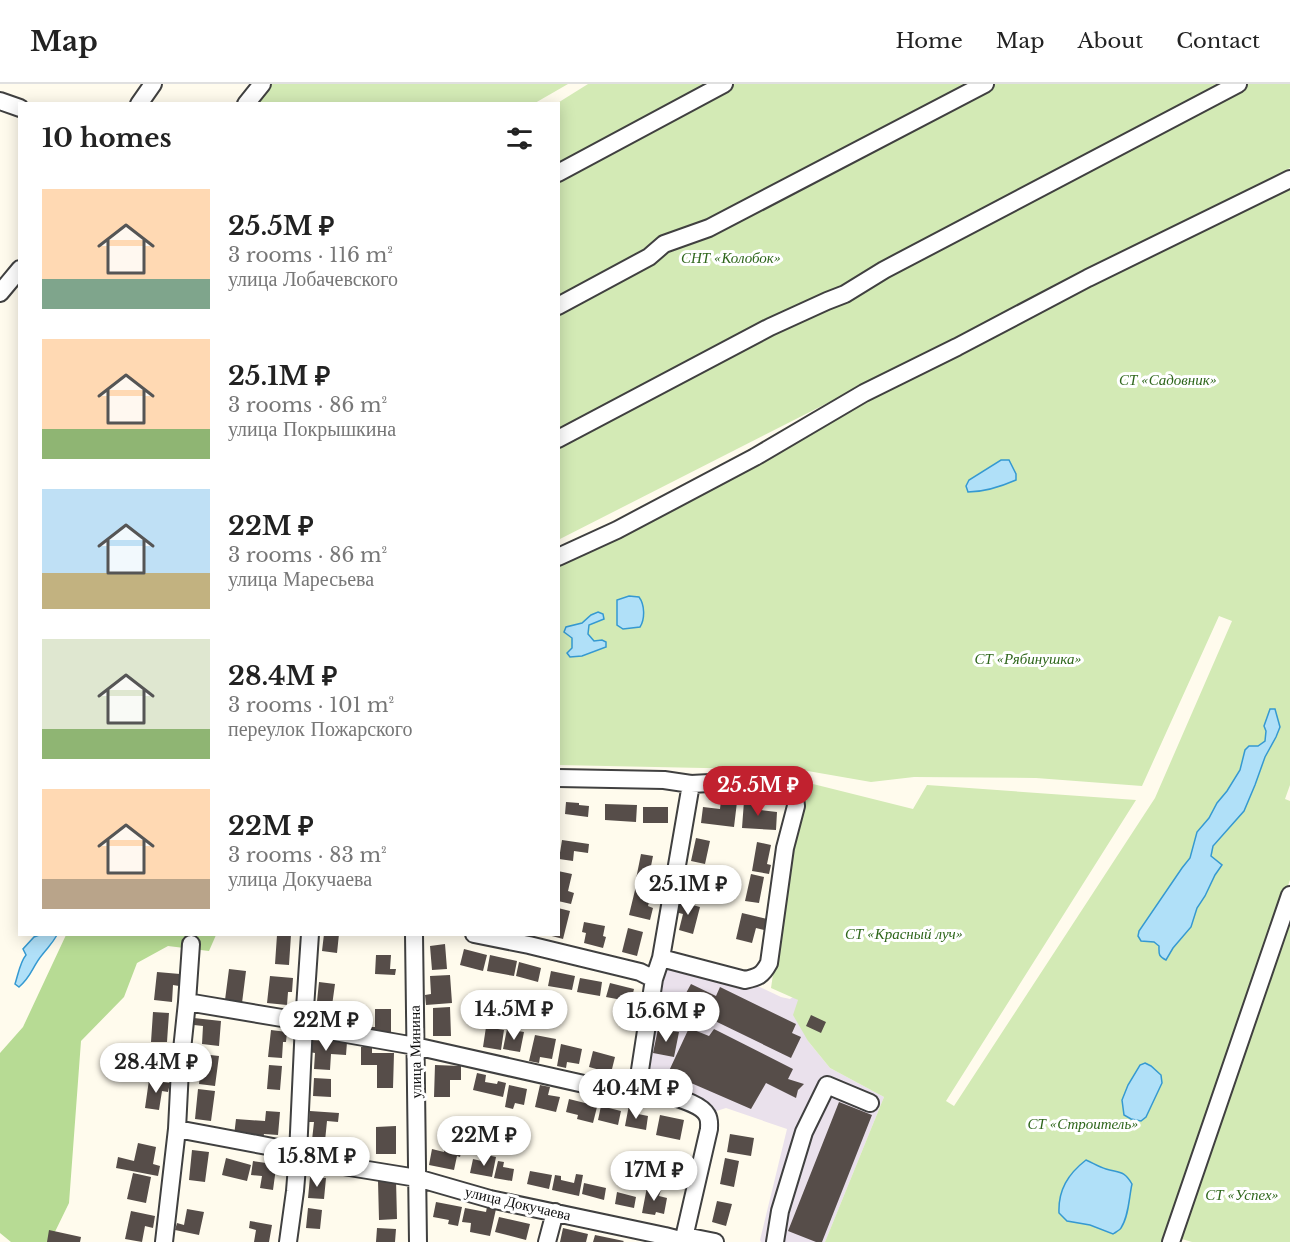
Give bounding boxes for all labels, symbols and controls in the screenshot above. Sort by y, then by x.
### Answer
text: Map [30,24,98,59]
text: Home [896,28,963,54]
text: Map [996,28,1044,54]
text: About [1077,28,1143,54]
text: Contact [1176,28,1260,54]
text: 10 homes [42,122,172,154]
icon: filters [503,122,536,155]
text: 25.5M ₽ [228,210,334,242]
icon: home [90,213,162,285]
text: 3 rooms · 116 m² [228,243,393,267]
park label: СНТ «Колобок» [681,248,781,267]
text: улица Лобачевского [228,267,398,291]
text: 25.1M ₽ [228,360,330,392]
icon: home [90,363,162,435]
park label: СТ «Садовник» [1119,370,1217,389]
text: 3 rooms · 86 m² [228,393,387,417]
text: улица Покрышкина [228,417,396,441]
text: 22M ₽ [228,510,314,542]
icon: home [90,513,162,585]
text: 3 rooms · 86 m² [228,543,387,567]
text: улица Маресьева [228,567,374,591]
park label: СТ «Рябинушка» [974,649,1082,668]
text: 28.4M ₽ [228,660,337,692]
icon: home [90,663,162,735]
text: 3 rooms · 101 m² [228,693,394,717]
text: переулок Пожарского [228,717,412,741]
pin: 25.5M ₽ [703,766,813,817]
text: 25.5M ₽ [717,773,799,797]
text: 22M ₽ [228,810,314,842]
icon: home [90,813,162,885]
text: 3 rooms · 83 m² [228,843,387,867]
pin: 25.1M ₽ [633,865,743,916]
text: улица Докучаева [228,867,372,891]
text: 25.1M ₽ [649,872,727,896]
park label: СТ «Красный луч» [845,924,963,943]
pin: 14.5M ₽ [459,990,569,1041]
pin: 15.6M ₽ [611,992,721,1043]
text: 14.5M ₽ [475,997,553,1021]
text: 15.6M ₽ [627,999,705,1023]
pin: 22M ₽ [284,1001,368,1052]
street label: улица Минина [405,1005,425,1099]
text: 22M ₽ [293,1008,359,1032]
pin: 28.4M ₽ [101,1043,211,1094]
text: 28.4M ₽ [114,1050,198,1074]
pin: 40.4M ₽ [581,1069,691,1120]
text: 40.4M ₽ [593,1076,679,1100]
park label: СТ «Строитель» [1028,1114,1138,1133]
pin: 22M ₽ [442,1116,526,1167]
text: 22M ₽ [451,1123,517,1147]
pin: 15.8M ₽ [262,1137,372,1188]
text: 15.8M ₽ [278,1144,356,1168]
pin: 17M ₽ [612,1151,696,1202]
text: 17M ₽ [624,1158,684,1182]
street label: улица Докучаева [463,1182,573,1224]
park label: СТ «Успех» [1205,1185,1279,1204]

